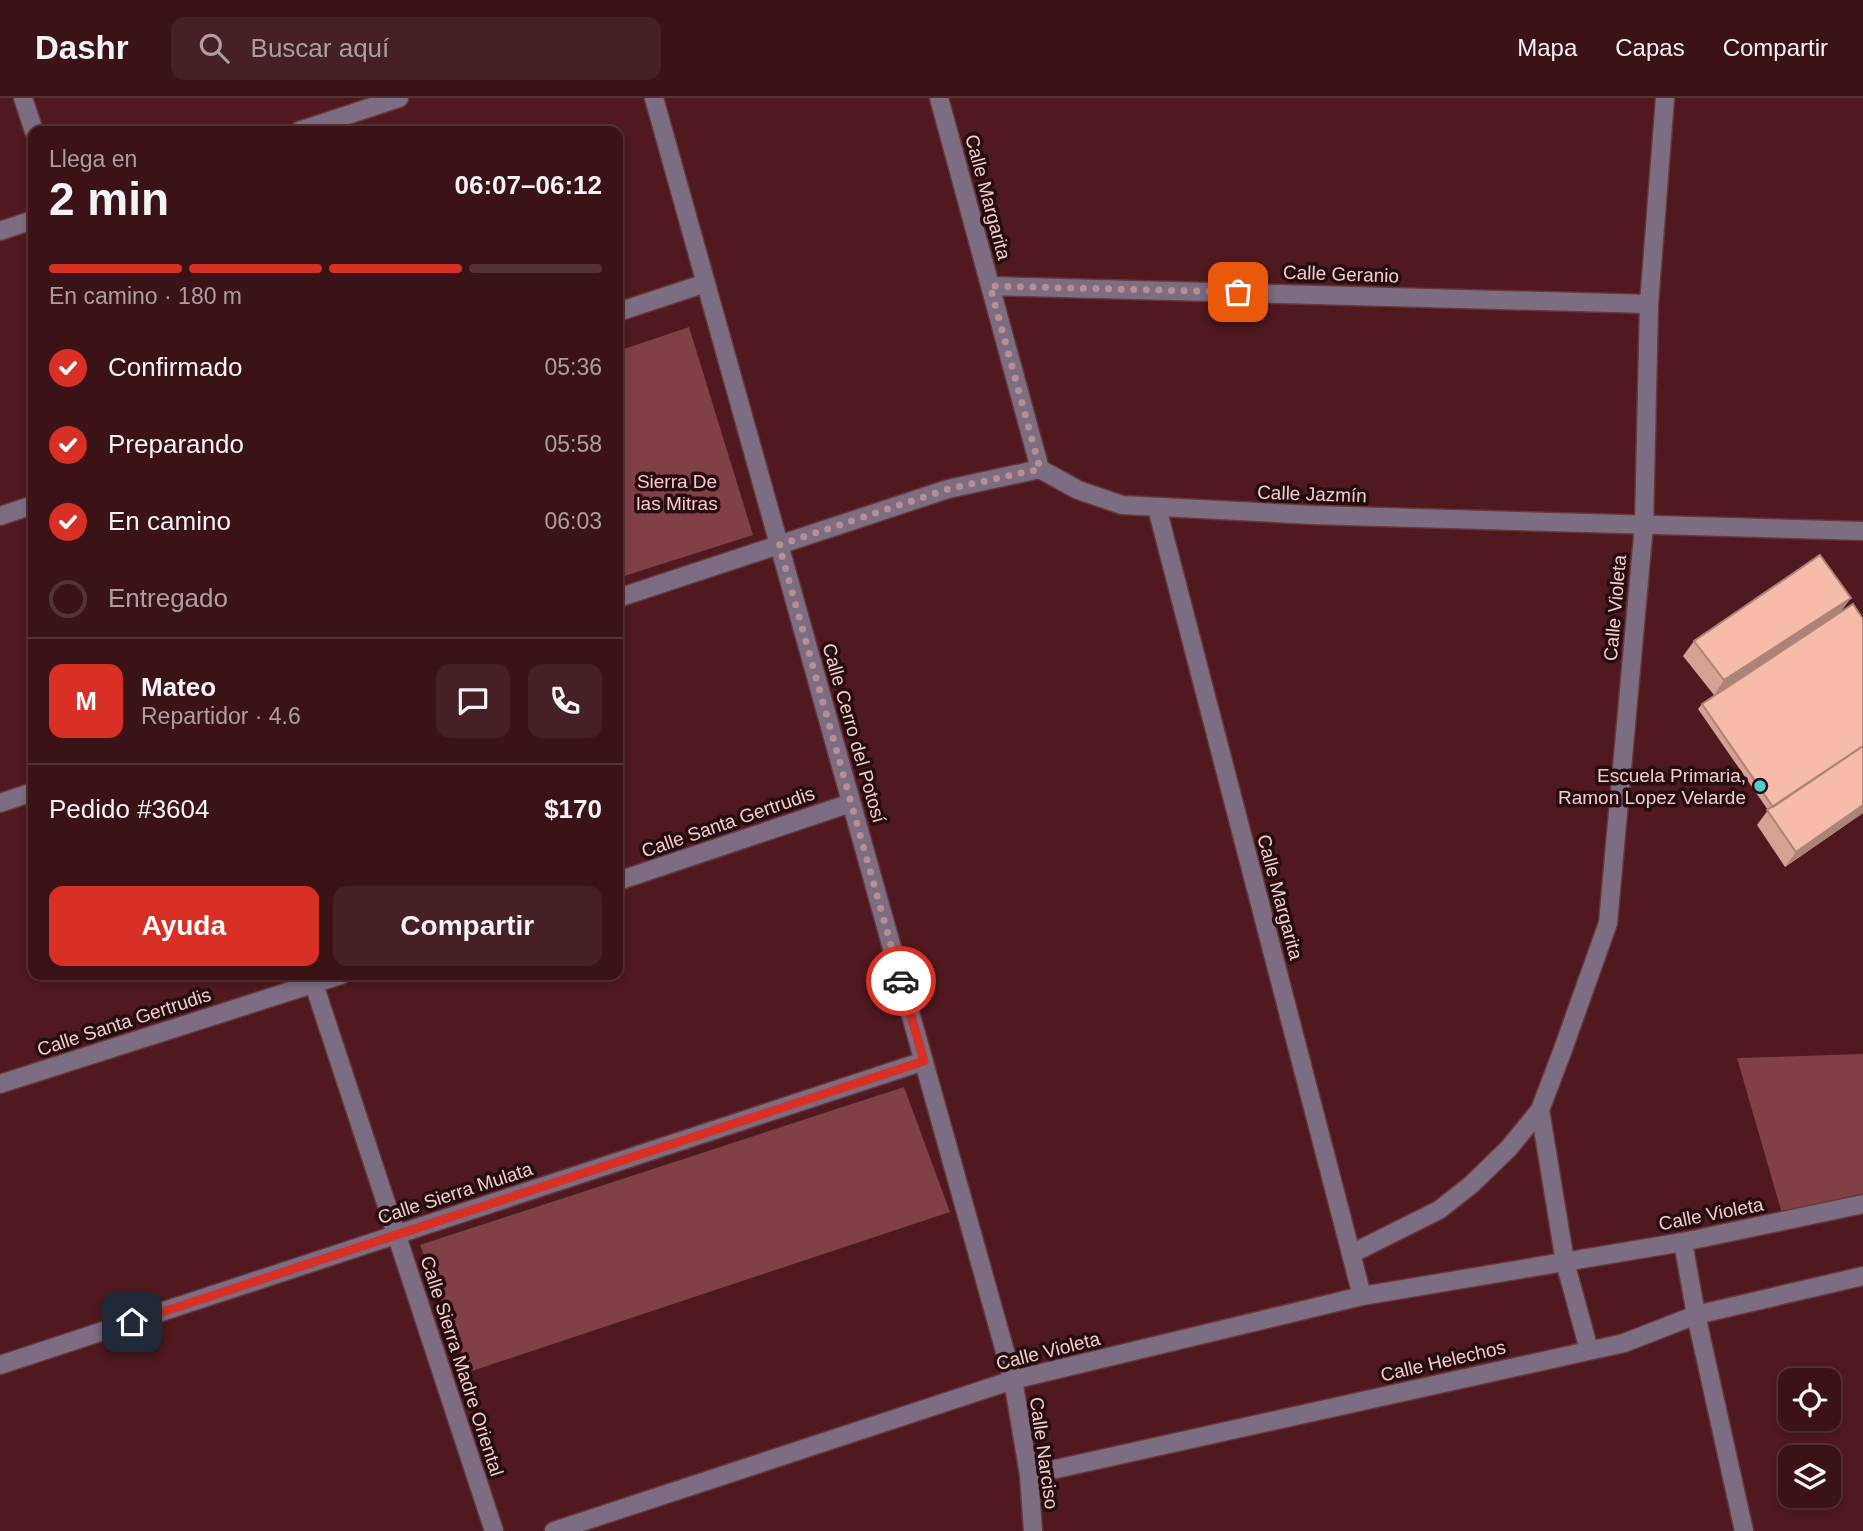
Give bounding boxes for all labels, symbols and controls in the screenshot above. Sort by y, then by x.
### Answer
search box [171,17,661,80]
text: Dashr [35,29,129,66]
icon: search [195,29,233,67]
text: Buscar aquí [251,33,389,63]
text: Mapa [1517,34,1577,61]
text: Capas [1615,34,1685,61]
text: Compartir [1723,34,1828,61]
street label: Calle Margarita [961,132,1015,262]
text: Llega en [49,146,137,172]
text: 06:07–06:12 [455,170,602,200]
text: 2 min [49,173,169,225]
street label: Calle Geranio [1283,261,1399,287]
pin [1208,262,1268,322]
icon: bag [1219,273,1257,311]
text: En camino · 180 m [49,283,242,309]
icon: check [49,349,87,387]
text: Confirmado [108,352,242,382]
text: 05:36 [544,354,602,380]
icon: check [49,426,87,464]
text: Preparando [108,429,244,459]
text: 05:58 [544,431,602,457]
park label: Sierra De las Mitras [636,471,718,514]
street label: Calle Jazmín [1257,482,1367,506]
icon: check [49,503,87,541]
text: En camino [108,506,231,536]
text: 06:03 [544,508,602,534]
street label: Calle Violeta [1600,554,1630,662]
text: Entregado [108,583,228,613]
street label: Calle Cerro del Potosí [818,641,890,826]
button: chat [436,664,510,738]
button: phone [528,664,602,738]
text: Mateo [141,672,216,702]
text: M [75,686,97,716]
text: Repartidor · 4.6 [141,703,301,729]
place label: Escuela Primaria, Ramon Lopez Velarde [1558,765,1746,808]
marker: Escuela Primaria, Ramon Lopez Velarde [1752,778,1768,794]
street label: Calle Santa Gertrudis [639,783,817,861]
text: Pedido #3604 [49,794,209,824]
text: $170 [544,794,602,824]
street label: Calle Margarita [1253,832,1307,962]
button: Ayuda [49,886,319,966]
button: Compartir [333,886,602,966]
courier [866,946,936,1016]
icon: car [882,962,920,1000]
street label: Calle Santa Gertrudis [34,984,214,1060]
street label: Calle Sierra Mulata [375,1158,535,1228]
street label: Calle Violeta [1657,1193,1766,1234]
street label: Calle Sierra Madre Oriental [416,1253,508,1479]
pin [102,1292,162,1352]
icon: home [113,1303,151,1341]
street label: Calle Violeta [994,1328,1103,1374]
street label: Calle Helechos [1378,1336,1508,1386]
map controls [1778,1368,1841,1508]
button: locate [1778,1368,1841,1431]
street label: Calle Narciso [1026,1396,1062,1510]
button: layers [1778,1445,1841,1508]

